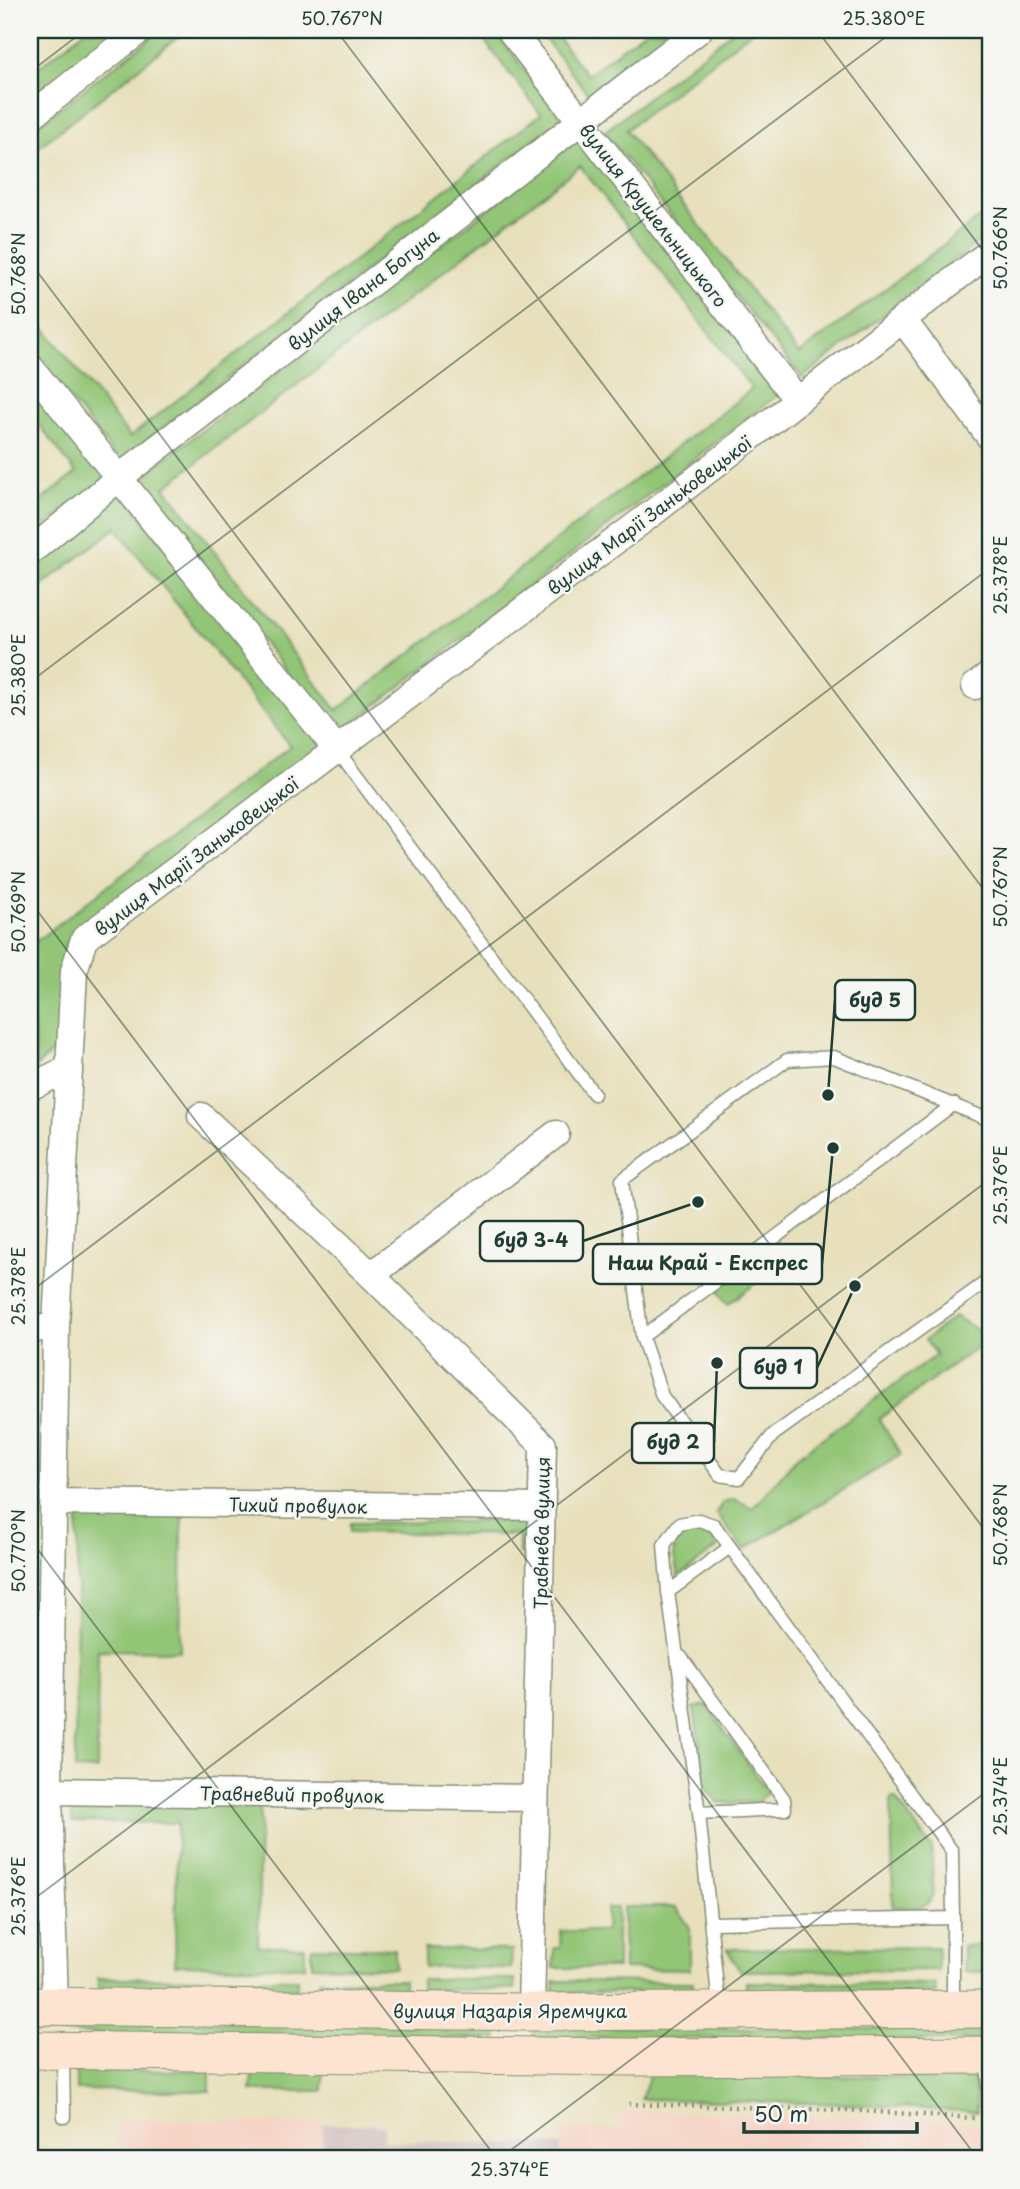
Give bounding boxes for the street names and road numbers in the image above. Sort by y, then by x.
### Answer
street label: вулиця Крушельницького [574,117,734,313]
street label: вулиця Івана Богуна [282,221,445,357]
street label: вулиця Марії Заньковецької [541,428,758,601]
street label: вулиця Марії Заньковецької [88,769,305,942]
street label: Травнева вулиця [526,1456,556,1610]
street label: Тихий провулок [229,1490,368,1520]
street label: Травневий провулок [200,1779,385,1809]
street label: вулиця Назарія Яремчука [393,1997,628,2024]

